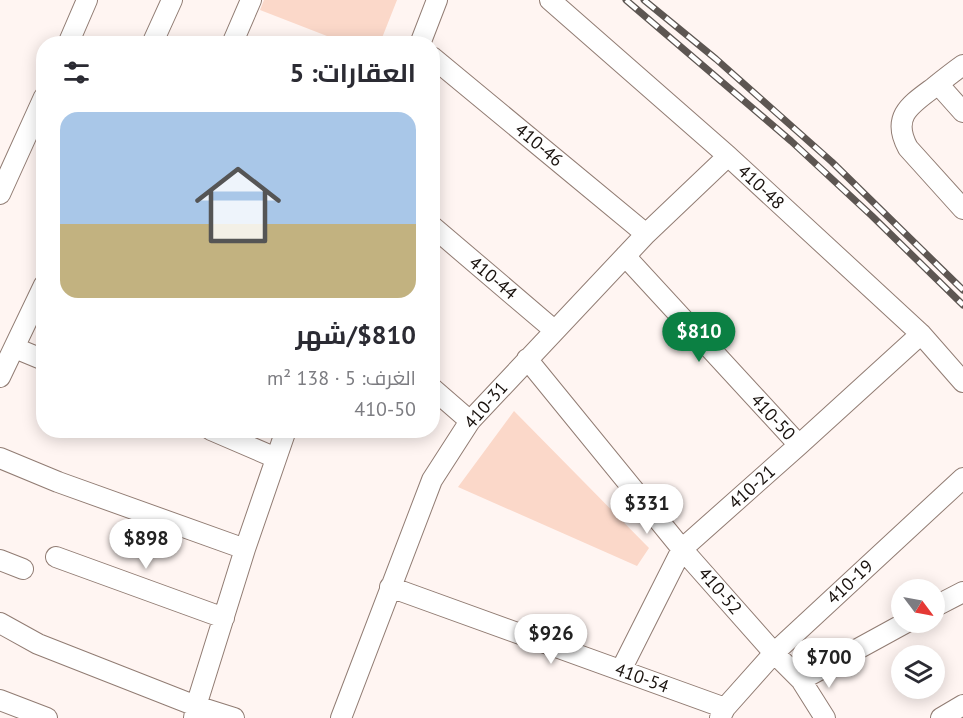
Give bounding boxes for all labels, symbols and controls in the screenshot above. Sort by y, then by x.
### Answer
icon: filters [60,56,93,89]
text: العقارات: 5 [290,56,416,89]
street label: 410-46 [511,118,568,171]
icon: home [184,151,292,259]
street label: 410-48 [733,159,789,214]
street label: 410-44 [465,251,522,304]
pin: $810 [663,312,735,363]
text: $810/شهر [296,318,416,351]
text: $810 [676,318,722,344]
text: الغرف: 5 · 138 m² [267,365,416,391]
street label: 410-31 [459,376,513,433]
street label: 410-50 [746,389,801,445]
text: 410-50 [354,396,416,422]
street label: 410-21 [723,460,780,514]
pin: $331 [611,484,683,535]
text: $331 [624,490,670,516]
pin: $898 [110,519,182,570]
text: $898 [123,525,169,551]
street label: 410-19 [822,554,878,609]
street label: 410-52 [693,562,747,619]
north arrow [891,579,945,633]
map controls [891,579,945,699]
pin: $926 [515,614,587,665]
text: $926 [528,620,574,646]
pin: $700 [793,638,865,689]
text: $700 [806,644,852,670]
button: layers [891,645,945,699]
street label: 410-54 [612,657,672,698]

